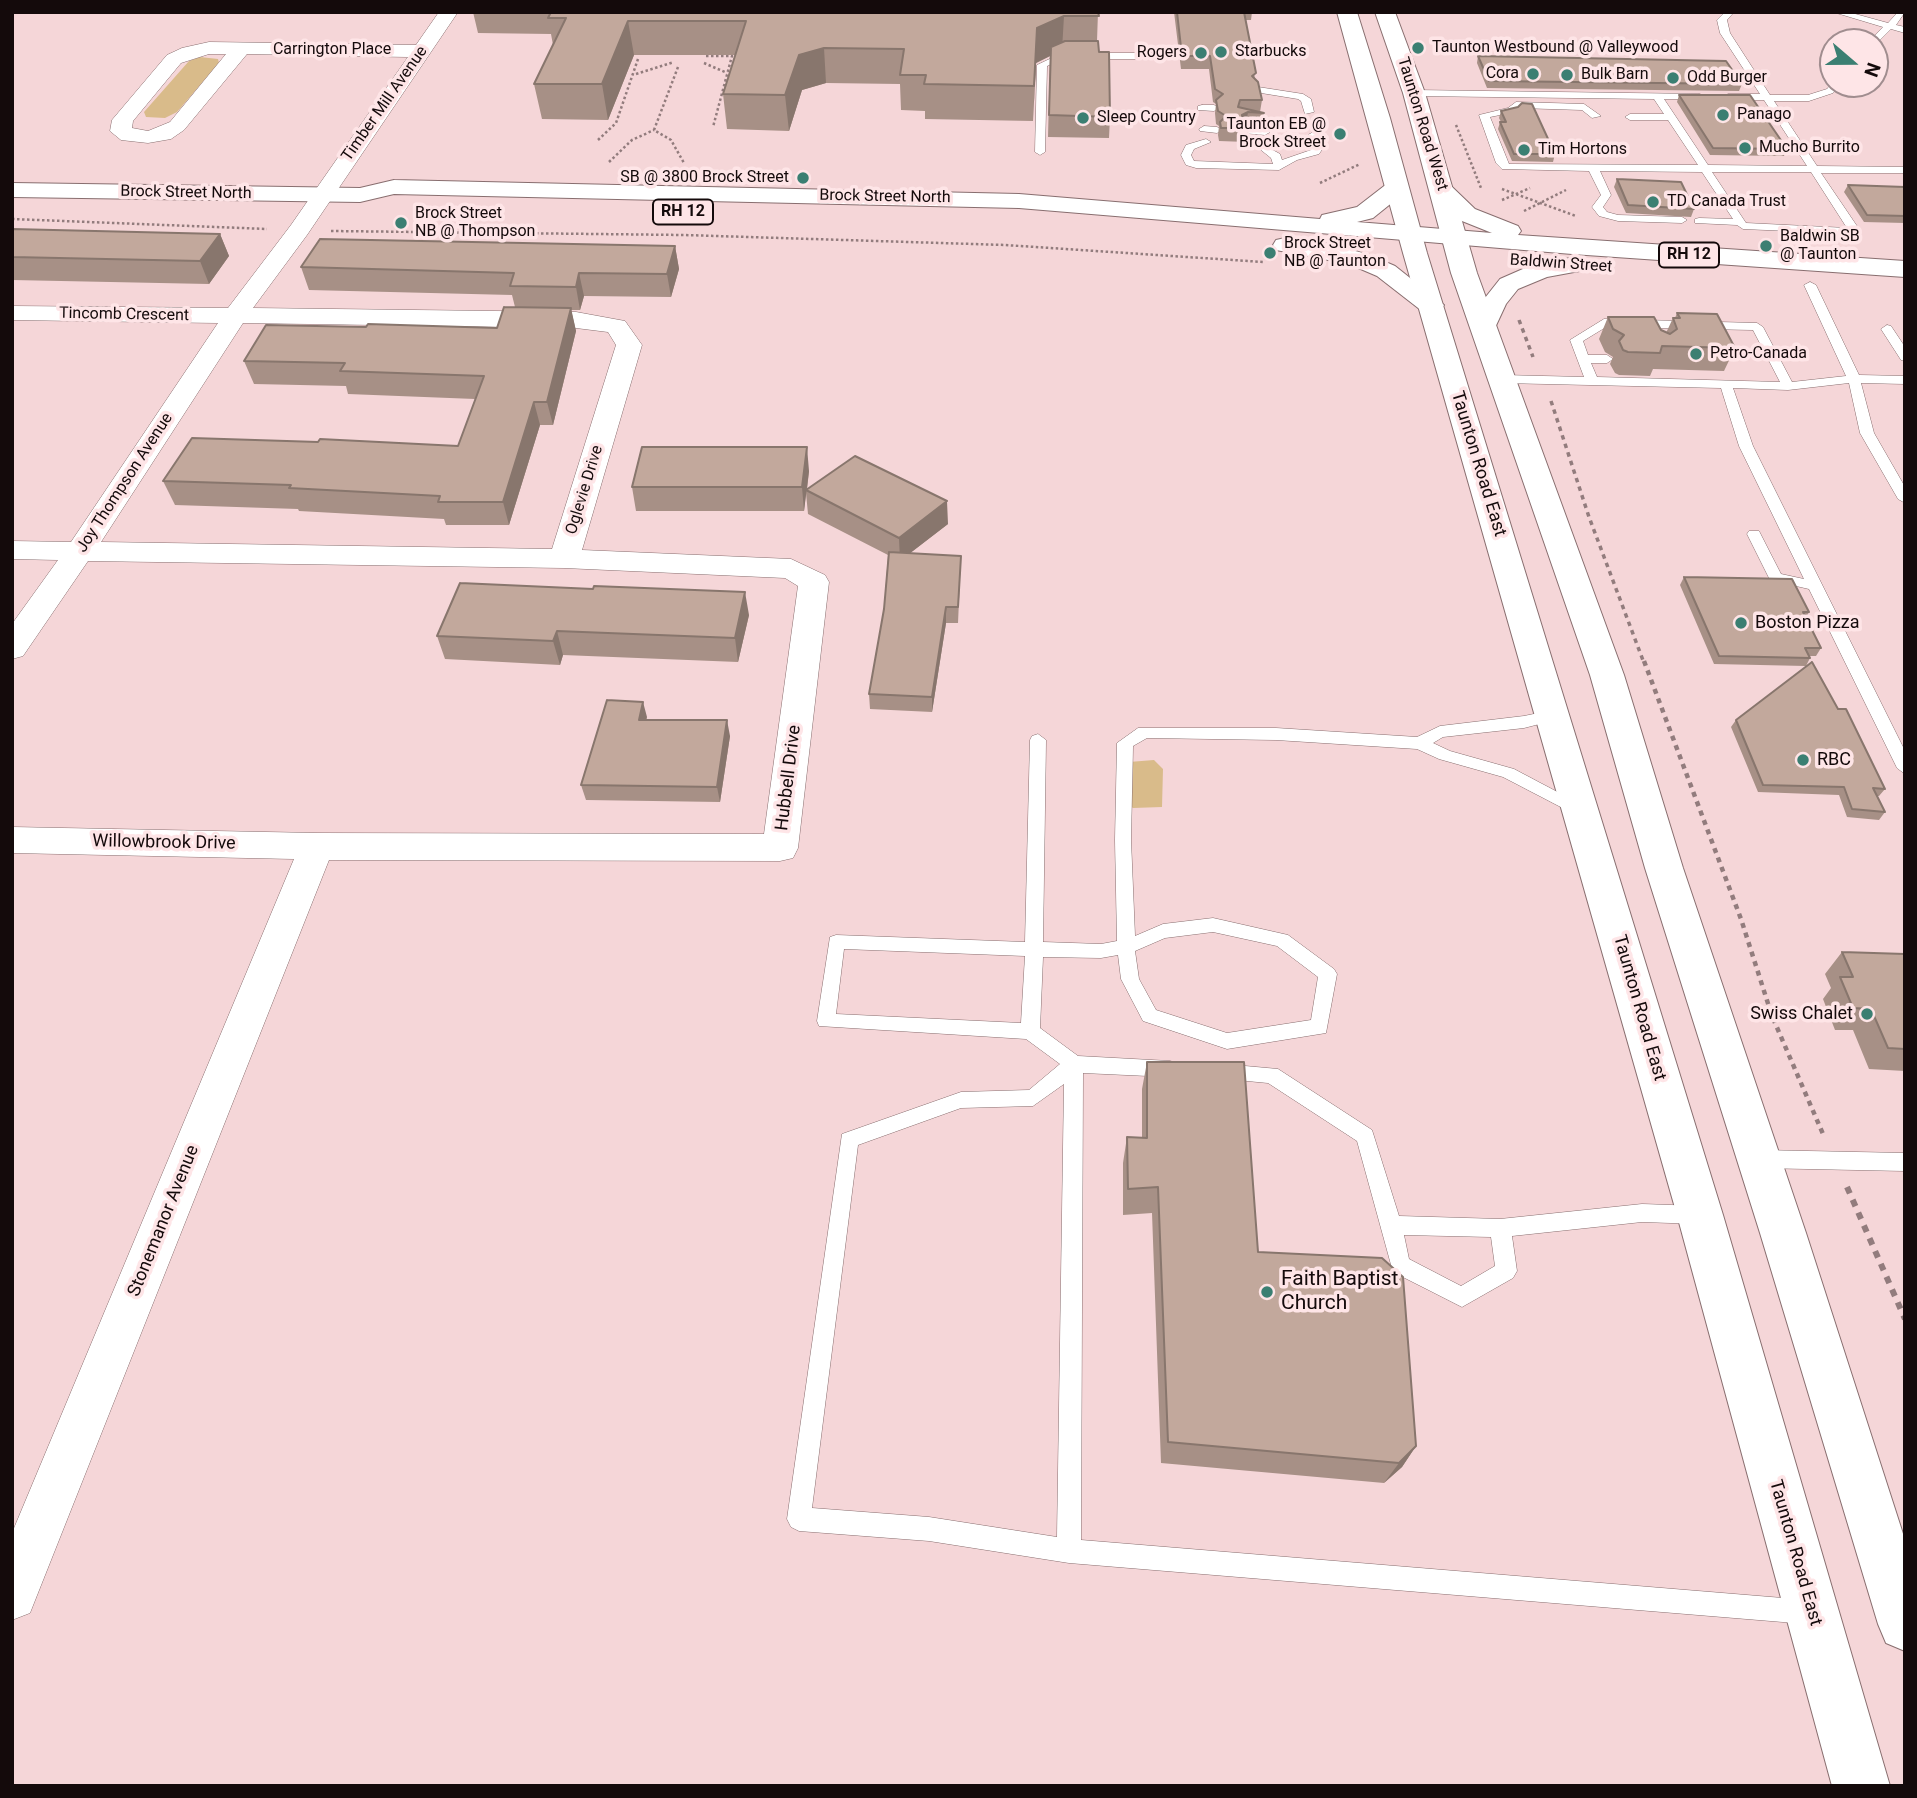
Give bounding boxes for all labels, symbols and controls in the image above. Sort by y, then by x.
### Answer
north arrow [1819,28,1889,98]
place label: Taunton Westbound @ Valleywood [1432,38,1679,58]
street label: Carrington Place [273,40,391,60]
marker: Taunton Westbound @ Valleywood [1410,40,1426,56]
place label: Starbucks [1235,42,1306,62]
street label: Timber Mill Avenue [338,43,432,165]
place label: Rogers [1137,43,1187,63]
marker: Starbucks [1213,44,1229,60]
marker: Rogers [1193,45,1209,61]
street label: Taunton Road West [1393,55,1451,193]
text: N [1859,59,1885,80]
place label: Cora [1486,64,1519,84]
place label: Bulk Barn [1581,65,1649,85]
marker: Cora [1525,66,1541,82]
marker: Bulk Barn [1559,67,1575,83]
place label: Odd Burger [1687,68,1767,88]
marker: Odd Burger [1665,70,1681,86]
place label: Panago [1737,105,1791,125]
marker: Panago [1715,107,1731,123]
place label: Sleep Country [1097,108,1196,128]
marker: Sleep Country [1075,110,1091,126]
place label: Taunton EB @ Brock Street [1227,115,1326,153]
marker: Taunton EB @ Brock Street [1332,126,1348,142]
place label: Mucho Burrito [1759,138,1860,158]
place label: Tim Hortons [1538,140,1627,160]
marker: Mucho Burrito [1737,140,1753,156]
marker: Tim Hortons [1516,142,1532,158]
place label: SB @ 3800 Brock Street [620,168,789,188]
marker: SB @ 3800 Brock Street [795,170,811,186]
street label: Brock Street North [120,182,252,204]
street label: Brock Street North [819,186,951,208]
place label: TD Canada Trust [1667,192,1786,212]
marker: TD Canada Trust [1645,194,1661,210]
road number: RH 12 [653,200,713,224]
place label: Brock Street NB @ Thompson [415,204,535,242]
marker: Brock Street NB @ Thompson [393,215,409,231]
place label: Baldwin SB @ Taunton [1780,227,1860,265]
place label: Brock Street NB @ Taunton [1284,234,1386,272]
marker: Baldwin SB @ Taunton [1758,238,1774,254]
road number: RH 12 [1659,243,1719,268]
marker: Brock Street NB @ Taunton [1262,245,1278,261]
street label: Baldwin Street [1509,251,1613,277]
street label: Tincomb Crescent [59,304,189,326]
place label: Petro-Canada [1710,344,1807,364]
marker: Petro-Canada [1688,346,1704,362]
street label: Taunton Road East [1446,389,1510,539]
street label: Joy Thompson Avenue [73,410,177,556]
street label: Oglevie Drive [562,443,608,537]
place label: Boston Pizza [1755,612,1860,634]
marker: Boston Pizza [1733,615,1749,631]
street label: Hubbell Drive [772,724,806,832]
place label: RBC [1817,749,1851,771]
marker: RBC [1795,752,1811,768]
street label: Willowbrook Drive [92,831,236,855]
street label: Taunton Road East [1608,933,1670,1083]
place label: Swiss Chalet [1750,1003,1853,1025]
marker: Swiss Chalet [1859,1006,1875,1022]
street label: Stonemanor Avenue [124,1142,204,1300]
place label: Faith Baptist Church [1281,1267,1398,1317]
marker: Faith Baptist Church [1259,1284,1275,1300]
street label: Taunton Road East [1764,1478,1826,1628]

